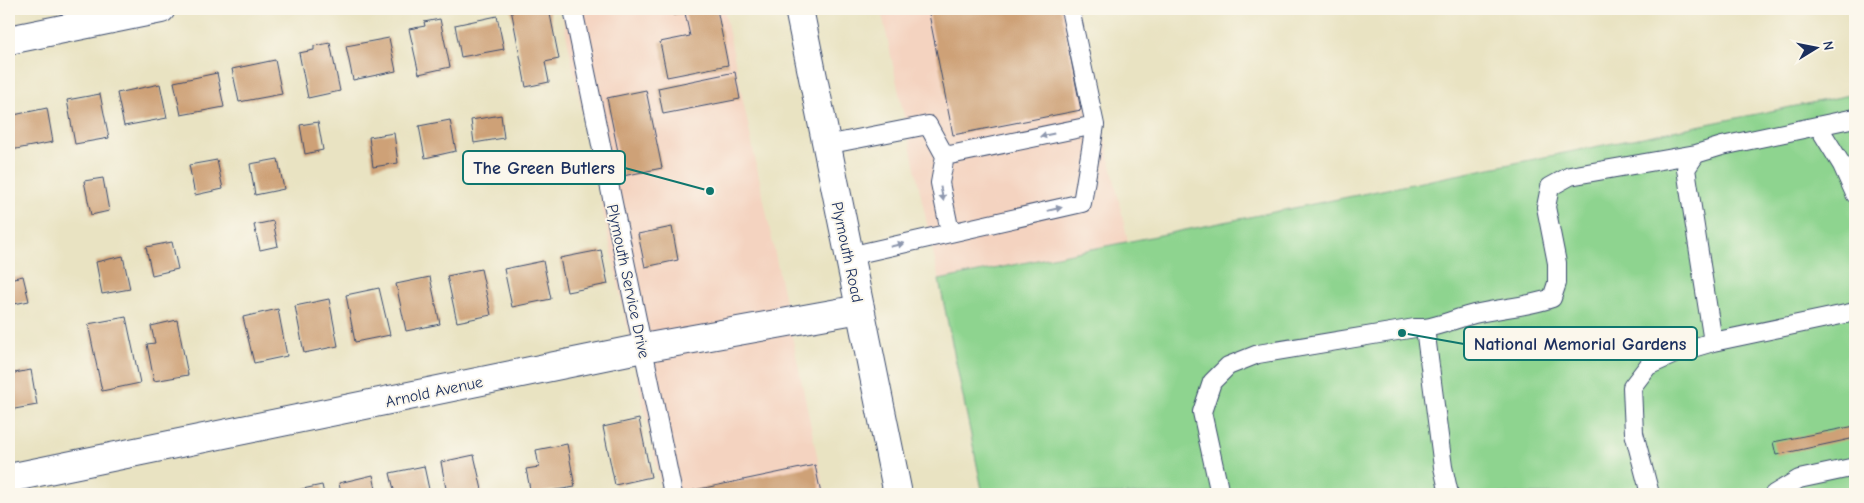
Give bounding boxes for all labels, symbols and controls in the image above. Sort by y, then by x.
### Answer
north arrow [1792,22,1842,72]
text: N [1819,40,1837,52]
one-way arrow [1040,131,1055,139]
callout: The Green Butlers [463,151,625,184]
text: The Green Butlers [473,158,615,179]
one-way arrow [939,187,947,203]
street label: Plymouth Road [828,200,866,304]
street label: Plymouth Service Drive [603,203,653,360]
one-way arrow [1048,204,1064,212]
one-way arrow [889,240,904,248]
callout: National Memorial Gardens [1464,327,1697,360]
text: National Memorial Gardens [1474,334,1687,355]
street label: Arnold Avenue [384,373,485,411]

